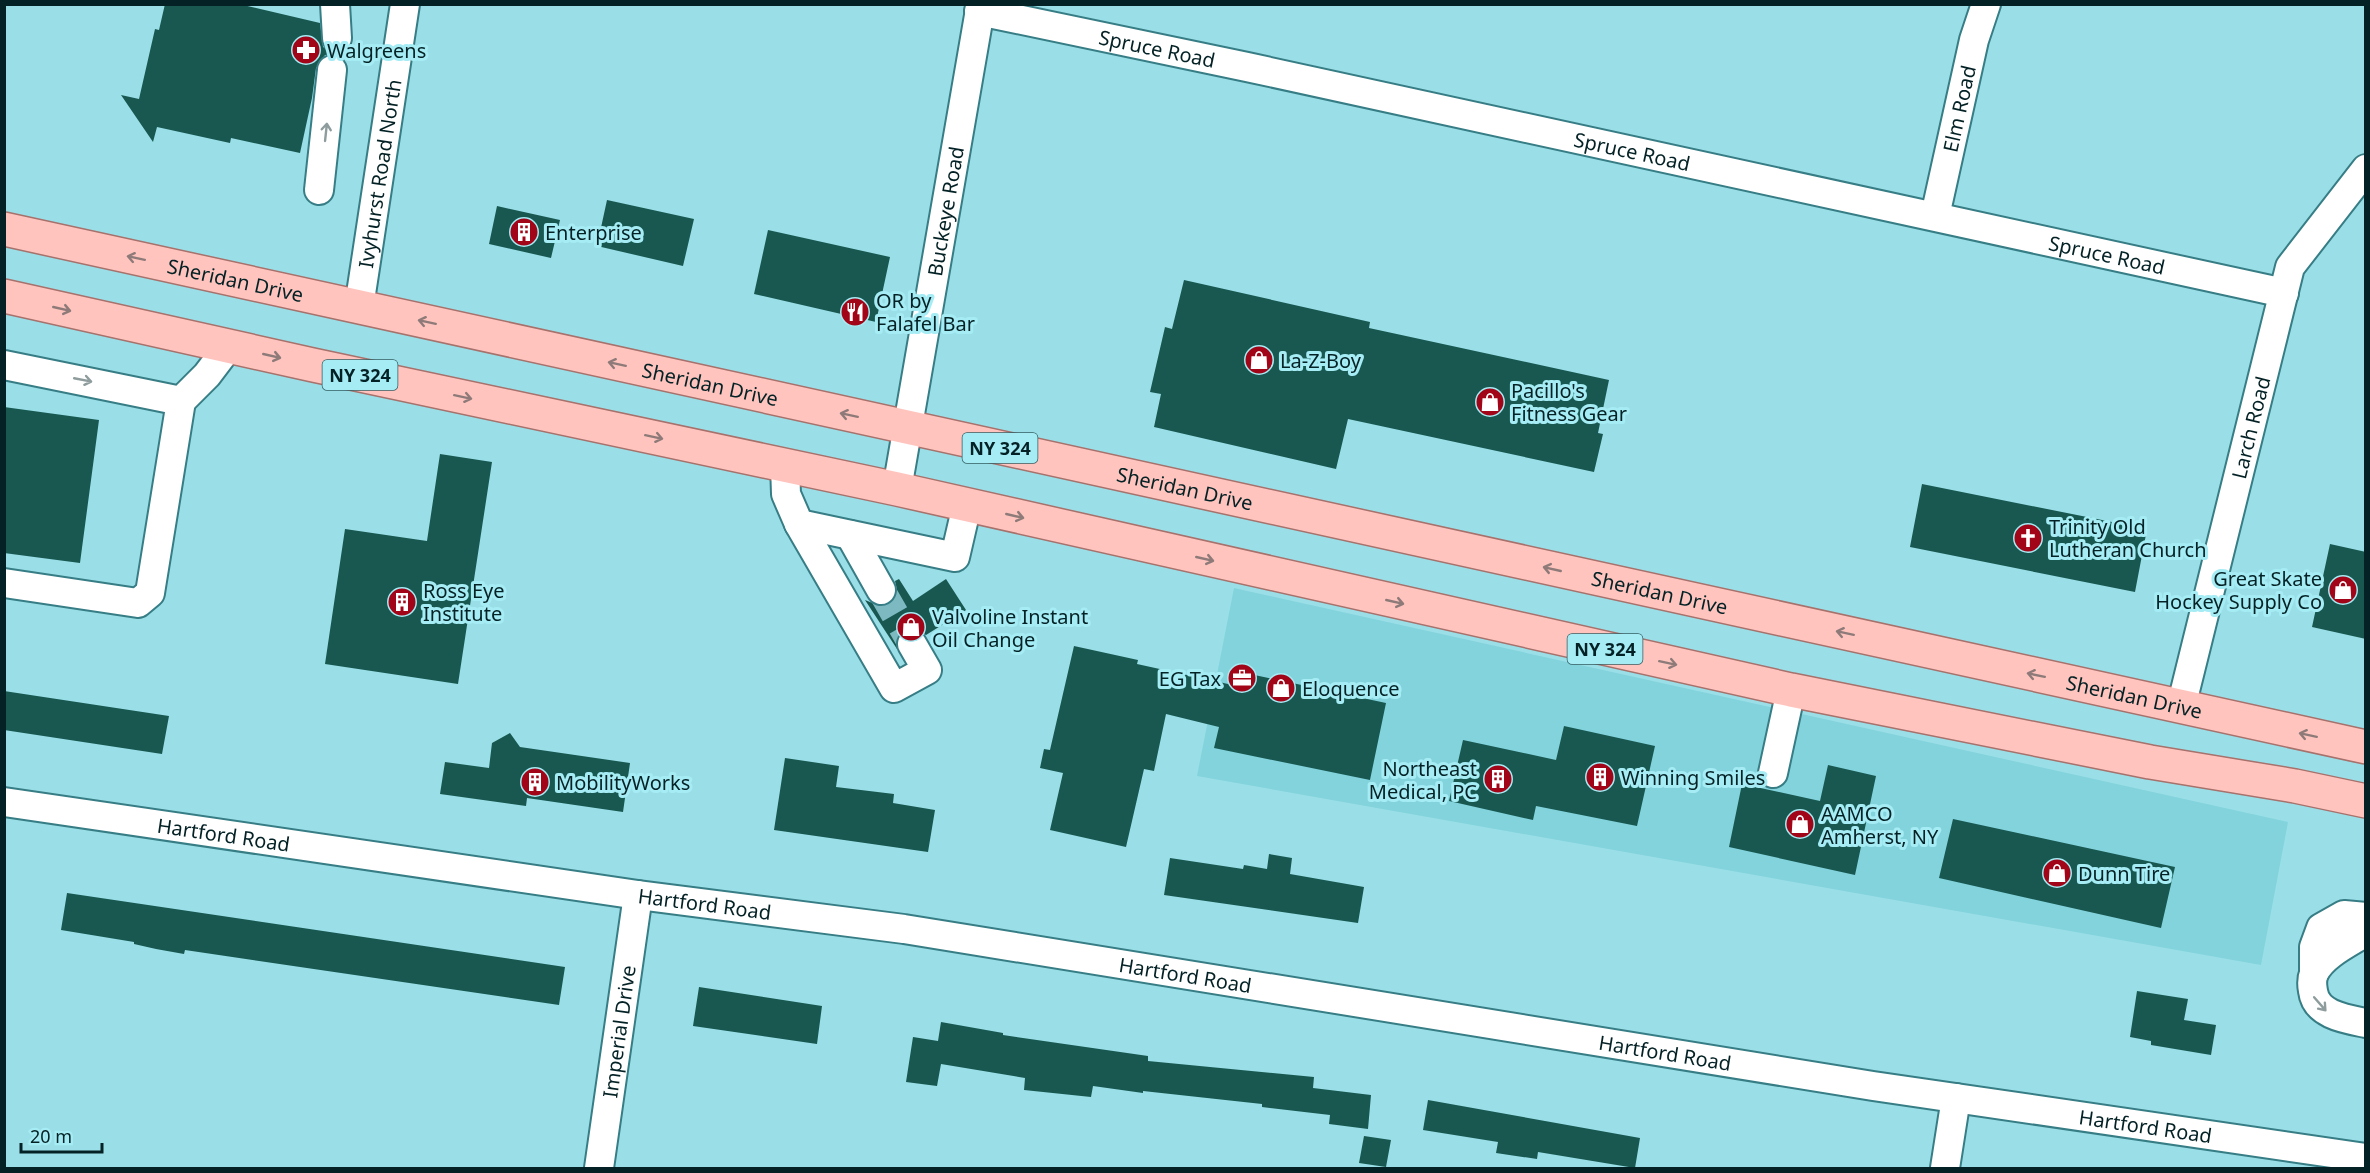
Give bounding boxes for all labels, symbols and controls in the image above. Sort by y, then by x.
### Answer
street label: Spruce Road [1097,23,1218,74]
pharmacy icon: Walgreens [290,34,322,66]
place label: Walgreens [327,37,426,64]
street label: Elm Road [1936,63,1982,155]
street label: Ivyhurst Road North [352,77,407,270]
one-way arrow [320,122,331,142]
street label: Spruce Road [1572,125,1693,177]
street label: Buckeye Road [921,144,970,278]
building icon: Enterprise [508,216,540,248]
place label: Enterprise [545,219,642,246]
street label: Spruce Road [2046,229,2168,280]
one-way arrow [127,252,146,264]
street label: Sheridan Drive [165,252,306,308]
place label: OR by Falafel Bar [876,287,975,337]
restaurant icon: OR by Falafel Bar [839,296,871,328]
one-way arrow [51,304,71,315]
one-way arrow [418,316,437,328]
shop icon: La-Z-Boy [1243,344,1275,376]
place label: La-Z-Boy [1280,347,1362,374]
one-way arrow [263,351,282,363]
street label: Sheridan Drive [640,356,781,412]
one-way arrow [608,358,628,369]
road number: NY 324 [322,360,398,390]
street label: Larch Road [2225,373,2276,482]
one-way arrow [73,374,92,386]
place label: Pacillo's Fitness Gear [1511,377,1627,427]
shop icon: Pacillo's Fitness Gear [1474,386,1506,418]
one-way arrow [453,392,472,403]
one-way arrow [840,408,859,420]
one-way arrow [644,432,663,443]
road number: NY 324 [962,433,1038,463]
street label: Sheridan Drive [1114,460,1256,516]
one-way arrow [1005,510,1024,522]
place label: Trinity Old Lutheran Church [2049,513,2207,563]
church icon: Trinity Old Lutheran Church [2012,522,2044,554]
one-way arrow [1195,554,1214,566]
one-way arrow [1543,563,1563,574]
street label: Sheridan Drive [1589,564,1730,620]
place label: Great Skate Hockey Supply Co [2155,565,2322,615]
shop icon: Great Skate Hockey Supply Co [2327,574,2359,606]
place label: Ross Eye Institute [423,577,505,627]
building icon: Ross Eye Institute [386,586,418,618]
one-way arrow [1385,597,1405,608]
place label: Valvoline Instant Oil Change [932,603,1088,653]
shop icon: Valvoline Instant Oil Change [895,611,927,643]
one-way arrow [1836,627,1855,639]
road number: NY 324 [1568,634,1642,664]
one-way arrow [1658,657,1677,669]
office icon: EG Tax [1226,662,1258,694]
place label: EG Tax [1159,665,1221,692]
street label: Sheridan Drive [2064,668,2205,724]
one-way arrow [2027,669,2046,680]
shop icon: Eloquence [1265,672,1297,704]
place label: Eloquence [1302,675,1400,702]
one-way arrow [2299,729,2319,740]
place label: Northeast Medical, PC [1369,755,1477,805]
building icon: Winning Smiles [1584,761,1616,793]
building icon: Northeast Medical, PC [1482,763,1514,795]
place label: Winning Smiles [1621,764,1765,791]
building icon: MobilityWorks [519,766,551,798]
place label: MobilityWorks [556,769,690,796]
place label: AAMCO Amherst, NY [1821,800,1939,850]
shop icon: AAMCO Amherst, NY [1784,808,1816,840]
street label: Hartford Road [155,811,292,857]
shop icon: Dunn Tire [2041,857,2073,889]
place label: Dunn Tire [2078,860,2170,887]
street label: Hartford Road [636,882,773,925]
street label: Hartford Road [1117,951,1254,999]
street label: Imperial Drive [596,963,641,1099]
one-way arrow [2313,995,2327,1011]
street label: Hartford Road [1597,1028,1733,1076]
street label: Hartford Road [2077,1103,2214,1149]
scale bar [21,1116,102,1154]
text: 20 m [30,1124,72,1148]

